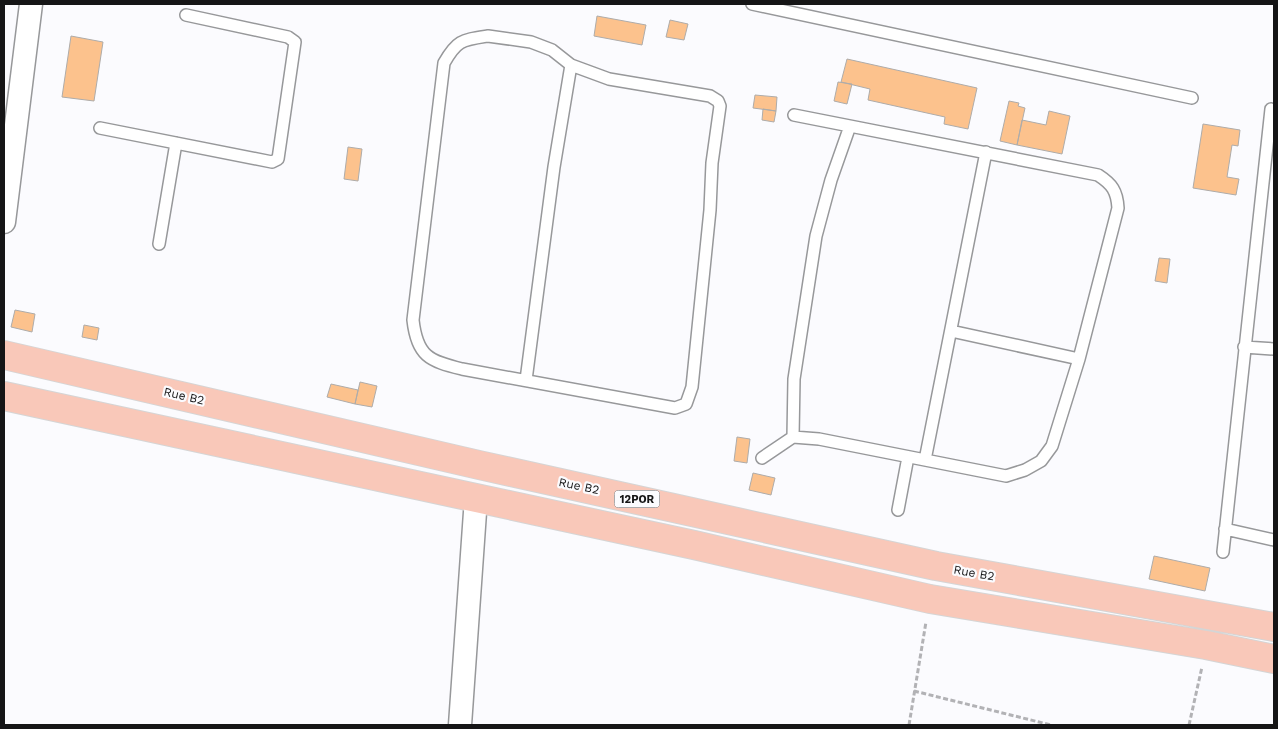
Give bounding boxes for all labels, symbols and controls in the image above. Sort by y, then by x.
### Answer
street label: Rue B2 [162,385,206,407]
street label: Rue B2 [557,475,601,497]
road number: 12POR [614,490,660,508]
street label: Rue B2 [953,563,995,583]

